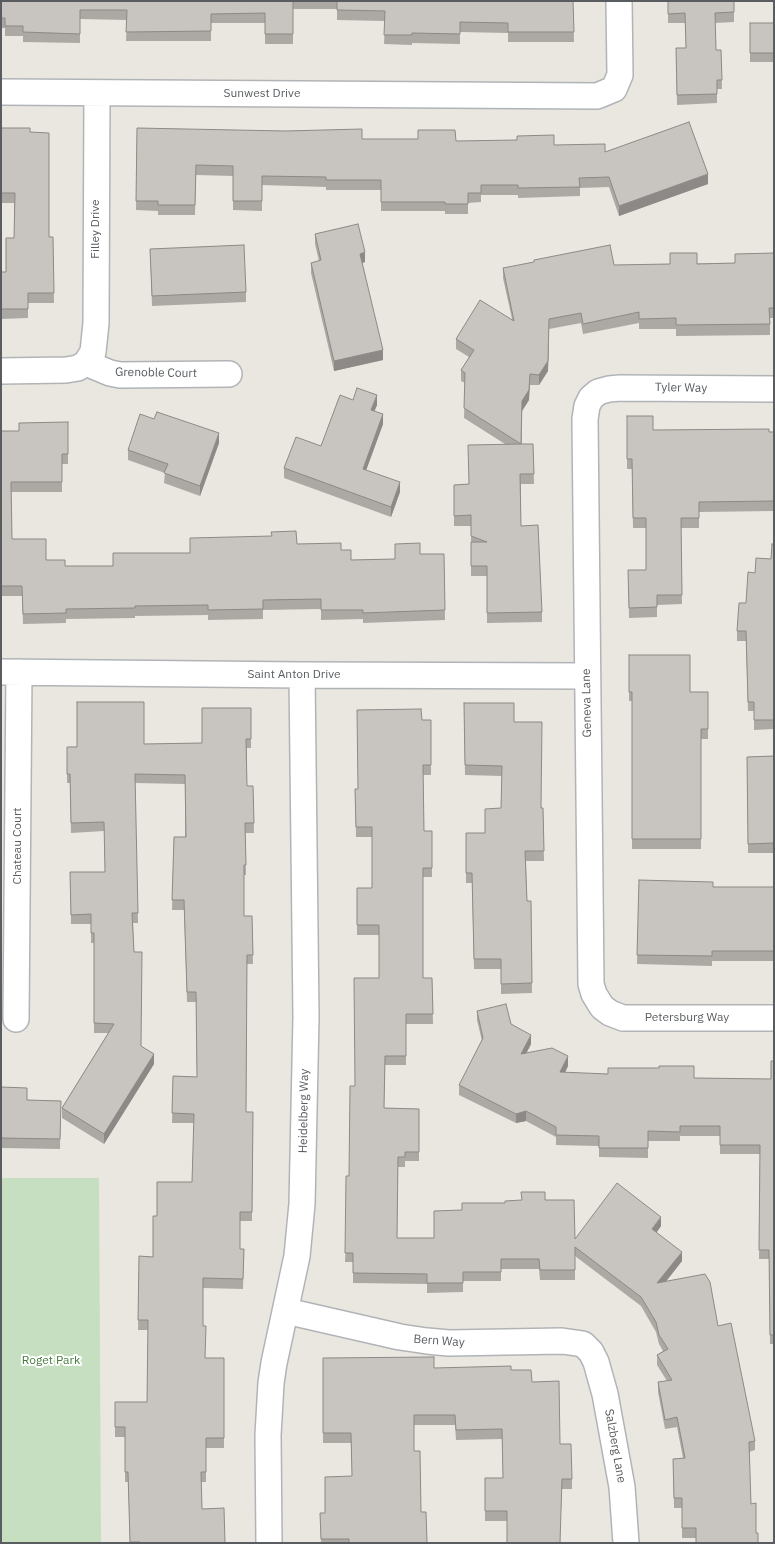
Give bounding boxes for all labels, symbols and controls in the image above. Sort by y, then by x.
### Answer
street label: Sunwest Drive [224,87,300,101]
street label: Filley Drive [89,199,103,259]
street label: Grenoble Court [115,365,197,381]
street label: Tyler Way [655,380,707,396]
street label: Saint Anton Drive [247,668,341,682]
street label: Geneva Lane [579,668,595,738]
street label: Chateau Court [11,807,25,885]
street label: Petersburg Way [645,1011,729,1025]
street label: Heidelberg Way [296,1069,312,1153]
street label: Bern Way [413,1332,465,1350]
park label: Roget Park [22,1354,80,1368]
street label: Salzberg Lane [601,1408,629,1484]

